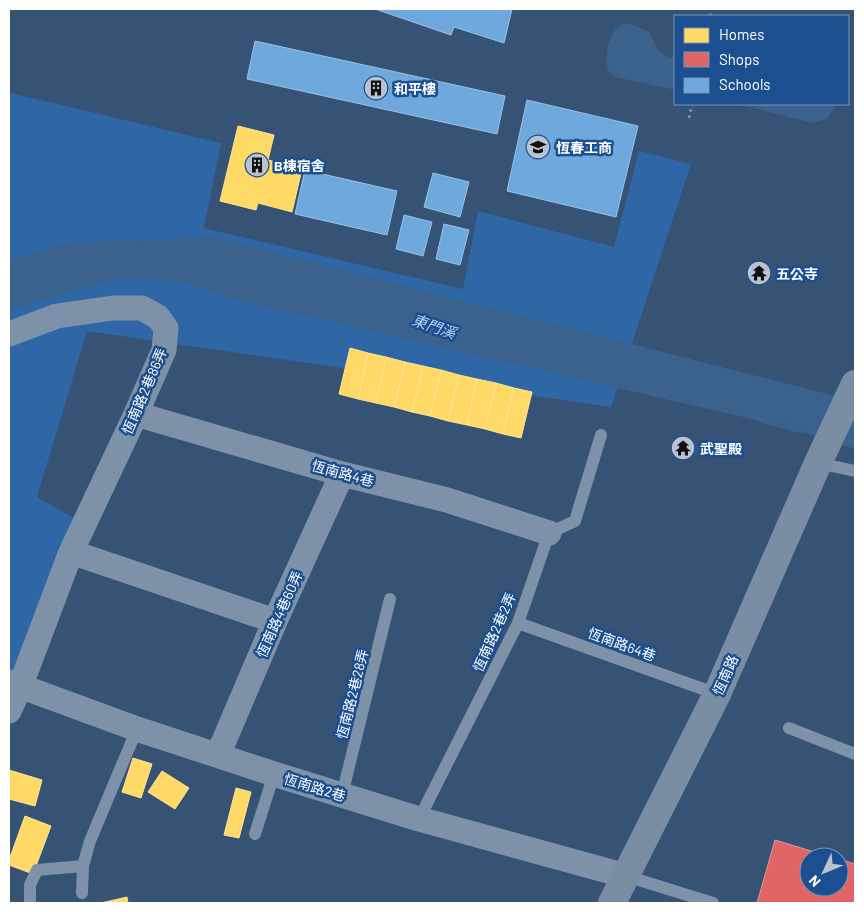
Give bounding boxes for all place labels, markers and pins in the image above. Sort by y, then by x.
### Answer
building icon: 和平樓 [363,75,389,101]
place label: 和平樓 [394,80,436,97]
school or university icon: 恆春工商 [525,134,551,160]
place label: 恆春工商 [556,139,612,156]
building icon: B棟宿舍 [244,152,270,178]
place label: B棟宿舍 [274,157,325,174]
temple icon: 五公寺 [746,260,772,286]
place label: 五公寺 [776,265,818,282]
temple icon: 武聖殿 [670,435,696,461]
place label: 武聖殿 [700,440,742,457]

